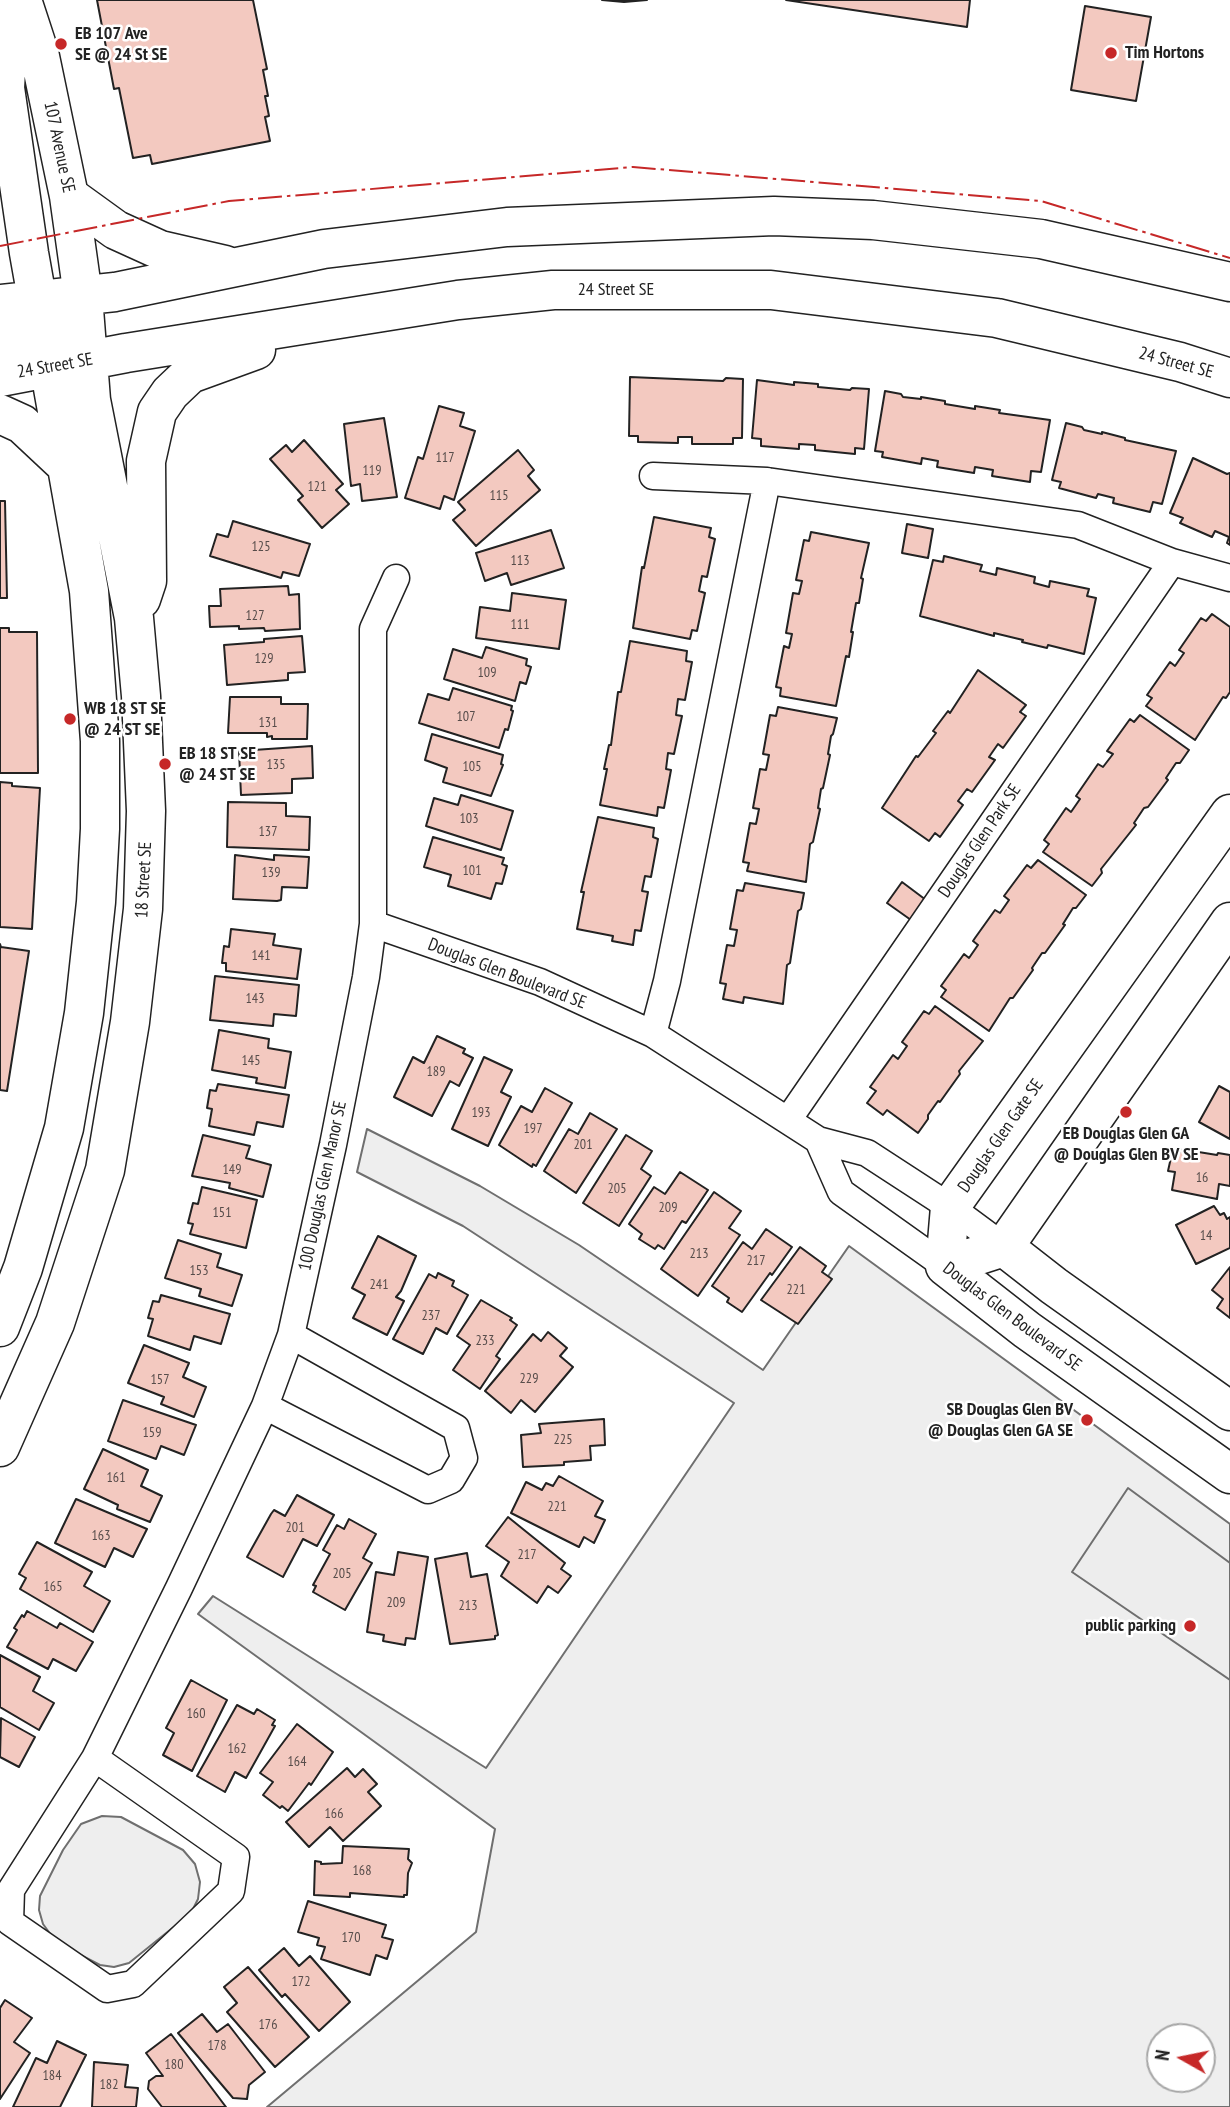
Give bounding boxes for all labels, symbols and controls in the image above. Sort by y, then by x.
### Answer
place label: EB 107 Ave SE @ 24 St SE [75,23,167,66]
marker: EB 107 Ave SE @ 24 St SE [53,36,69,52]
place label: Tim Hortons [1125,42,1204,64]
marker: Tim Hortons [1103,45,1119,61]
street label: 107 Avenue SE [39,99,79,195]
street label: 24 Street SE [578,279,654,301]
street label: 24 Street SE [1136,343,1216,383]
street label: 24 Street SE [15,349,95,383]
house number: 117 [436,450,454,466]
house number: 119 [363,463,381,479]
house number: 121 [308,479,326,495]
house number: 115 [490,488,508,504]
house number: 125 [252,539,270,555]
house number: 113 [511,553,529,569]
house number: 127 [246,608,264,624]
house number: 111 [511,617,529,633]
house number: 129 [255,651,273,667]
house number: 109 [478,665,496,681]
place label: WB 18 ST SE @ 24 ST SE [84,698,166,740]
house number: 107 [457,709,475,725]
marker: WB 18 ST SE @ 24 ST SE [62,711,78,727]
house number: 131 [259,715,277,731]
place label: EB 18 ST SE @ 24 ST SE [179,743,256,786]
marker: EB 18 ST SE @ 24 ST SE [157,756,173,772]
house number: 135 [267,757,285,773]
house number: 105 [463,759,481,775]
street label: Douglas Glen Park SE [934,780,1026,902]
house number: 103 [460,811,478,827]
house number: 137 [259,824,277,840]
street label: 18 Street SE [131,841,157,919]
house number: 101 [463,863,481,879]
house number: 139 [262,865,280,881]
street label: Douglas Glen Boulevard SE [425,934,589,1014]
house number: 141 [252,948,270,964]
house number: 143 [246,991,264,1007]
house number: 145 [242,1053,260,1069]
house number: 189 [427,1064,445,1080]
street label: Douglas Glen Gate SE [954,1075,1048,1197]
street label: 100 Douglas Glen Manor SE [294,1099,352,1273]
marker: EB Douglas Glen GA @ Douglas Glen BV SE [1118,1104,1134,1120]
house number: 193 [472,1105,490,1121]
house number: 197 [524,1121,542,1137]
place label: EB Douglas Glen GA @ Douglas Glen BV SE [1053,1123,1199,1166]
house number: 201 [574,1137,592,1153]
house number: 149 [223,1162,241,1178]
house number: 16 [1196,1170,1208,1186]
house number: 205 [608,1181,626,1197]
house number: 209 [659,1200,677,1216]
house number: 151 [213,1205,231,1221]
house number: 14 [1200,1228,1212,1244]
house number: 213 [690,1246,708,1262]
house number: 217 [747,1253,765,1269]
street label: Douglas Glen Boulevard SE [938,1258,1086,1376]
house number: 153 [190,1263,208,1279]
house number: 241 [370,1277,388,1293]
house number: 221 [787,1282,805,1298]
house number: 237 [422,1308,440,1324]
house number: 233 [476,1333,494,1349]
house number: 229 [520,1371,538,1387]
house number: 157 [151,1372,169,1388]
place label: SB Douglas Glen BV @ Douglas Glen GA SE [928,1399,1073,1442]
marker: SB Douglas Glen BV @ Douglas Glen GA SE [1079,1412,1095,1428]
house number: 159 [143,1425,161,1441]
house number: 225 [554,1432,572,1448]
house number: 161 [107,1470,125,1486]
house number: 221 [548,1499,566,1515]
house number: 201 [286,1520,304,1536]
house number: 163 [92,1528,110,1544]
house number: 217 [518,1547,536,1563]
house number: 205 [333,1566,351,1582]
house number: 165 [44,1579,62,1595]
house number: 209 [387,1595,405,1611]
house number: 213 [459,1598,477,1614]
place label: public parking [1085,1615,1176,1637]
marker: public parking [1182,1618,1198,1634]
house number: 160 [187,1706,205,1722]
house number: 162 [228,1741,246,1757]
house number: 164 [288,1754,306,1770]
house number: 166 [325,1806,343,1822]
house number: 168 [353,1863,371,1879]
house number: 170 [342,1930,360,1946]
house number: 172 [292,1974,310,1990]
house number: 176 [259,2017,277,2033]
north arrow [1146,2023,1216,2093]
house number: 178 [208,2038,226,2054]
text: N [1150,2048,1175,2062]
house number: 180 [165,2057,183,2073]
house number: 184 [43,2068,61,2084]
house number: 182 [100,2077,118,2093]

